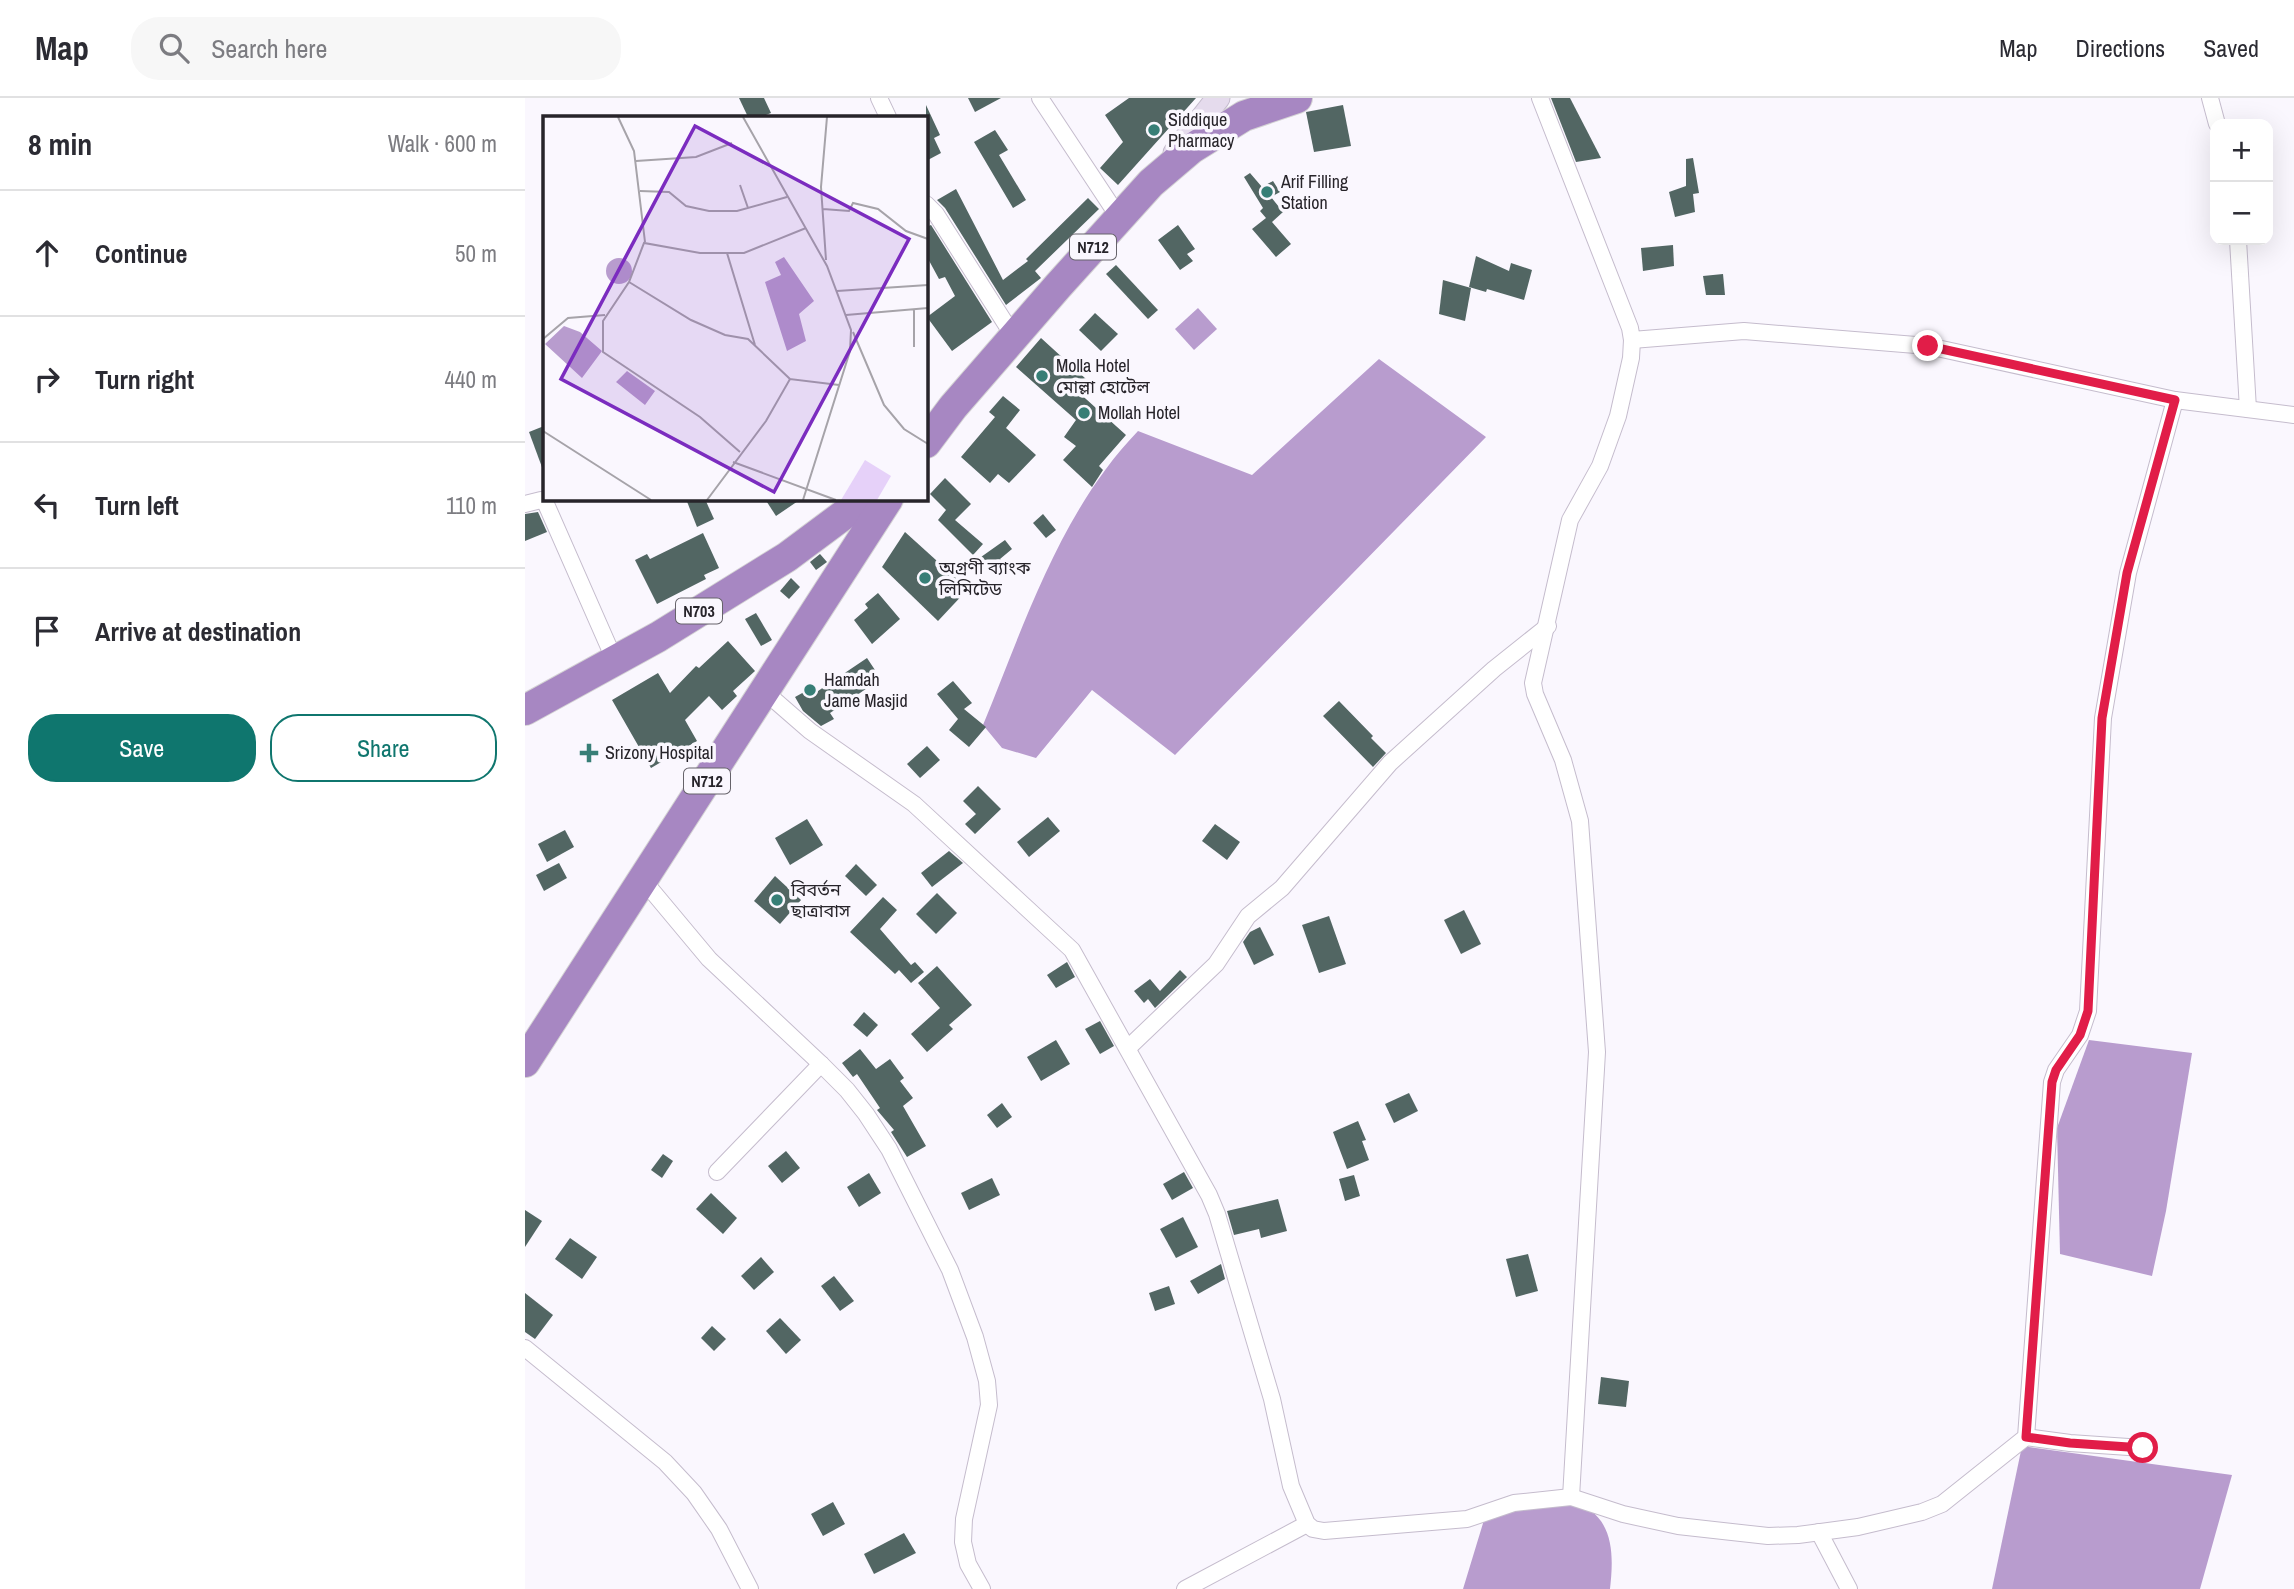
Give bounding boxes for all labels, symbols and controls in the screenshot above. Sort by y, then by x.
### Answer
search box [131,17,621,80]
text: Map [35,26,89,70]
icon: search [155,29,193,67]
text: Search here [211,31,327,66]
text: Map [1999,32,2037,64]
text: Directions [2075,32,2165,64]
text: Saved [2203,32,2259,64]
place label: Siddique Pharmacy [1168,107,1235,153]
inset map [543,116,927,500]
map controls [2210,119,2273,245]
button: + [2210,119,2273,182]
marker: Siddique Pharmacy [1146,122,1162,138]
text: 8 min [28,124,92,164]
text: Walk · 600 m [388,128,497,159]
place label: Arif Filling Station [1280,169,1349,215]
button: − [2210,182,2273,245]
marker: Arif Filling Station [1259,184,1275,200]
icon: ahead [28,234,66,272]
road number: N712 [1070,234,1116,260]
text: Continue [95,236,187,271]
text: 50 m [455,238,497,269]
route end [1912,330,1943,361]
place label: Molla Hotel মোল্লা হোটেল [1056,353,1150,399]
icon: right [28,360,66,398]
text: Turn right [95,362,194,397]
text: 440 m [445,364,497,395]
marker: Molla Hotel মোল্লা হোটেল [1034,368,1050,384]
place label: Mollah Hotel [1098,400,1180,425]
marker: Mollah Hotel [1076,405,1092,421]
icon: left [28,486,66,524]
text: Turn left [95,488,179,523]
text: 110 m [446,490,497,521]
place label: অগ্রণী ব্যাংক লিমিটেড [938,555,1031,601]
marker: অগ্রণী ব্যাংক লিমিটেড [917,570,933,586]
road number: N703 [676,598,722,624]
icon: arrive [28,612,66,650]
text: Arrive at destination [95,614,301,649]
place label: Hamdah Jame Masjid [824,667,908,713]
marker: Hamdah Jame Masjid [802,682,818,698]
button: Save [28,714,256,782]
button: Share [270,714,497,782]
place label: Srizony Hospital [605,740,713,765]
marker: Srizony Hospital [579,743,599,763]
road number: N712 [684,768,730,794]
place label: বিবর্তন ছাত্রাবাস [790,877,851,923]
marker: বিবর্তন ছাত্রাবাস [769,892,785,908]
route start [2127,1432,2158,1463]

